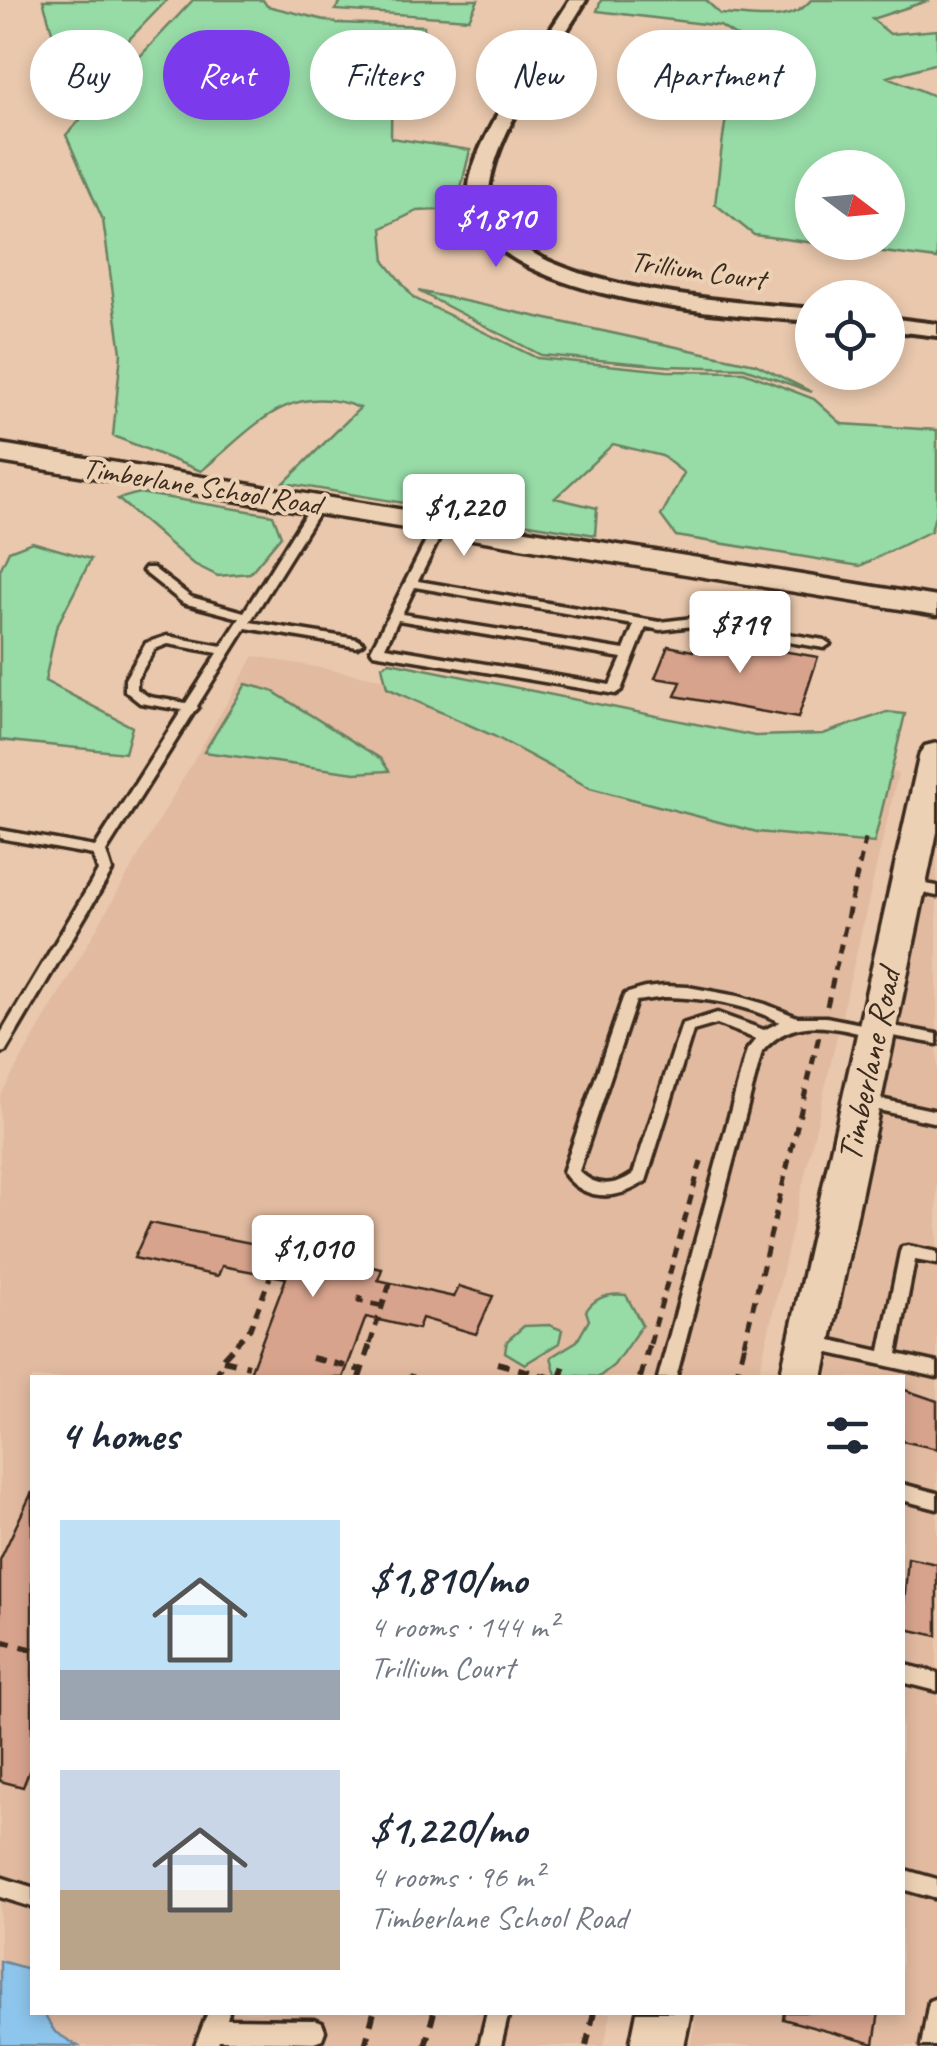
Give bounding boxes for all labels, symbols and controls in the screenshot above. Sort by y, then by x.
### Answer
chip: Buy [30,30,143,120]
chip: Rent [163,30,290,120]
chip: Filters [310,30,456,120]
chip: New [476,30,597,120]
chip: Apartment [617,30,816,120]
north arrow [795,150,905,260]
map controls [795,150,905,390]
pin: $1,810 [415,185,577,270]
text: $1,810 [457,197,535,238]
street label: Trillium Court [628,242,772,299]
button: locate [795,280,905,390]
street label: Timberlane School Road [80,448,328,524]
pin: $1,220 [383,474,545,559]
text: $1,220 [425,486,503,527]
pin: $719 [681,591,799,676]
text: $719 [711,603,769,644]
street label: Timberlane Road [827,959,912,1166]
pin: $1,010 [232,1215,394,1300]
text: $1,010 [274,1227,352,1268]
icon: filters [820,1408,875,1463]
text: 4 homes [60,1409,179,1462]
text: $1,810/mo [370,1553,527,1606]
icon: home [140,1560,260,1680]
text: 4 rooms · 144 m² [370,1606,557,1647]
text: Trillium Court [370,1647,514,1688]
text: $1,220/mo [370,1803,527,1856]
icon: home [140,1810,260,1930]
text: 4 rooms · 96 m² [370,1856,543,1897]
text: Timberlane School Road [370,1897,627,1938]

